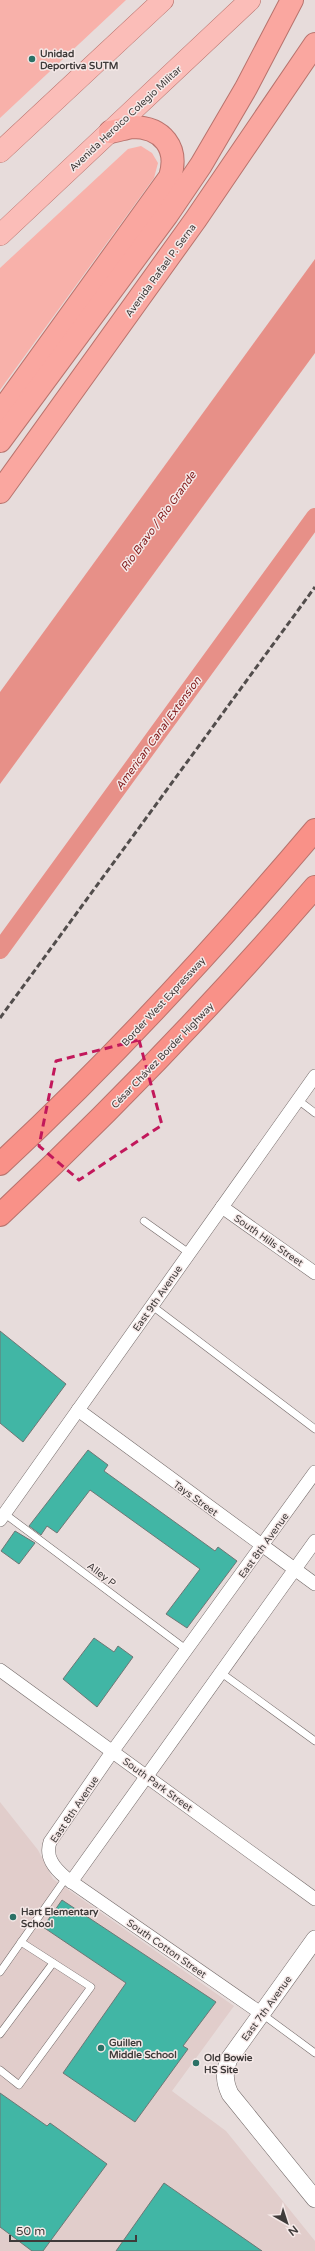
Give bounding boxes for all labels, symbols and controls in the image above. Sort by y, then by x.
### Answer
place label: Unidad Deportiva SUTM [40,48,118,72]
marker: Unidad Deportiva SUTM [27,54,37,64]
street label: Avenida Heroico Colegio Militar [67,63,184,174]
street label: Avenida Rafael P. Serna [123,222,199,320]
water label: Río Bravo / Rio Grande [118,468,199,574]
water label: American Canal Extension [113,674,204,792]
street label: Border West Expressway [119,954,209,1049]
street label: César Chávez Border Highway [109,1000,217,1111]
street label: South Hills Street [232,1212,305,1269]
street label: East 9th Avenue [131,1263,185,1334]
street label: Tays Street [171,1479,220,1519]
street label: East 8th Avenue [236,1510,292,1581]
street label: Alley P [85,1560,118,1590]
street label: South Park Street [120,1755,195,1814]
street label: East 8th Avenue [48,1774,102,1845]
place label: Hart Elementary School [21,1906,99,1930]
marker: Hart Elementary School [8,1912,18,1922]
street label: South Cotton Street [124,1917,209,1981]
street label: East 7th Avenue [239,1973,295,2044]
place label: Guillen Middle School [109,2037,177,2061]
marker: Guillen Middle School [96,2043,106,2053]
place label: Old Bowie HS Site [204,2052,253,2076]
marker: Old Bowie HS Site [191,2058,201,2068]
north arrow [267,2203,307,2243]
scale bar [10,2217,136,2243]
text: N [285,2223,301,2238]
text: 50 m [16,2224,45,2238]

